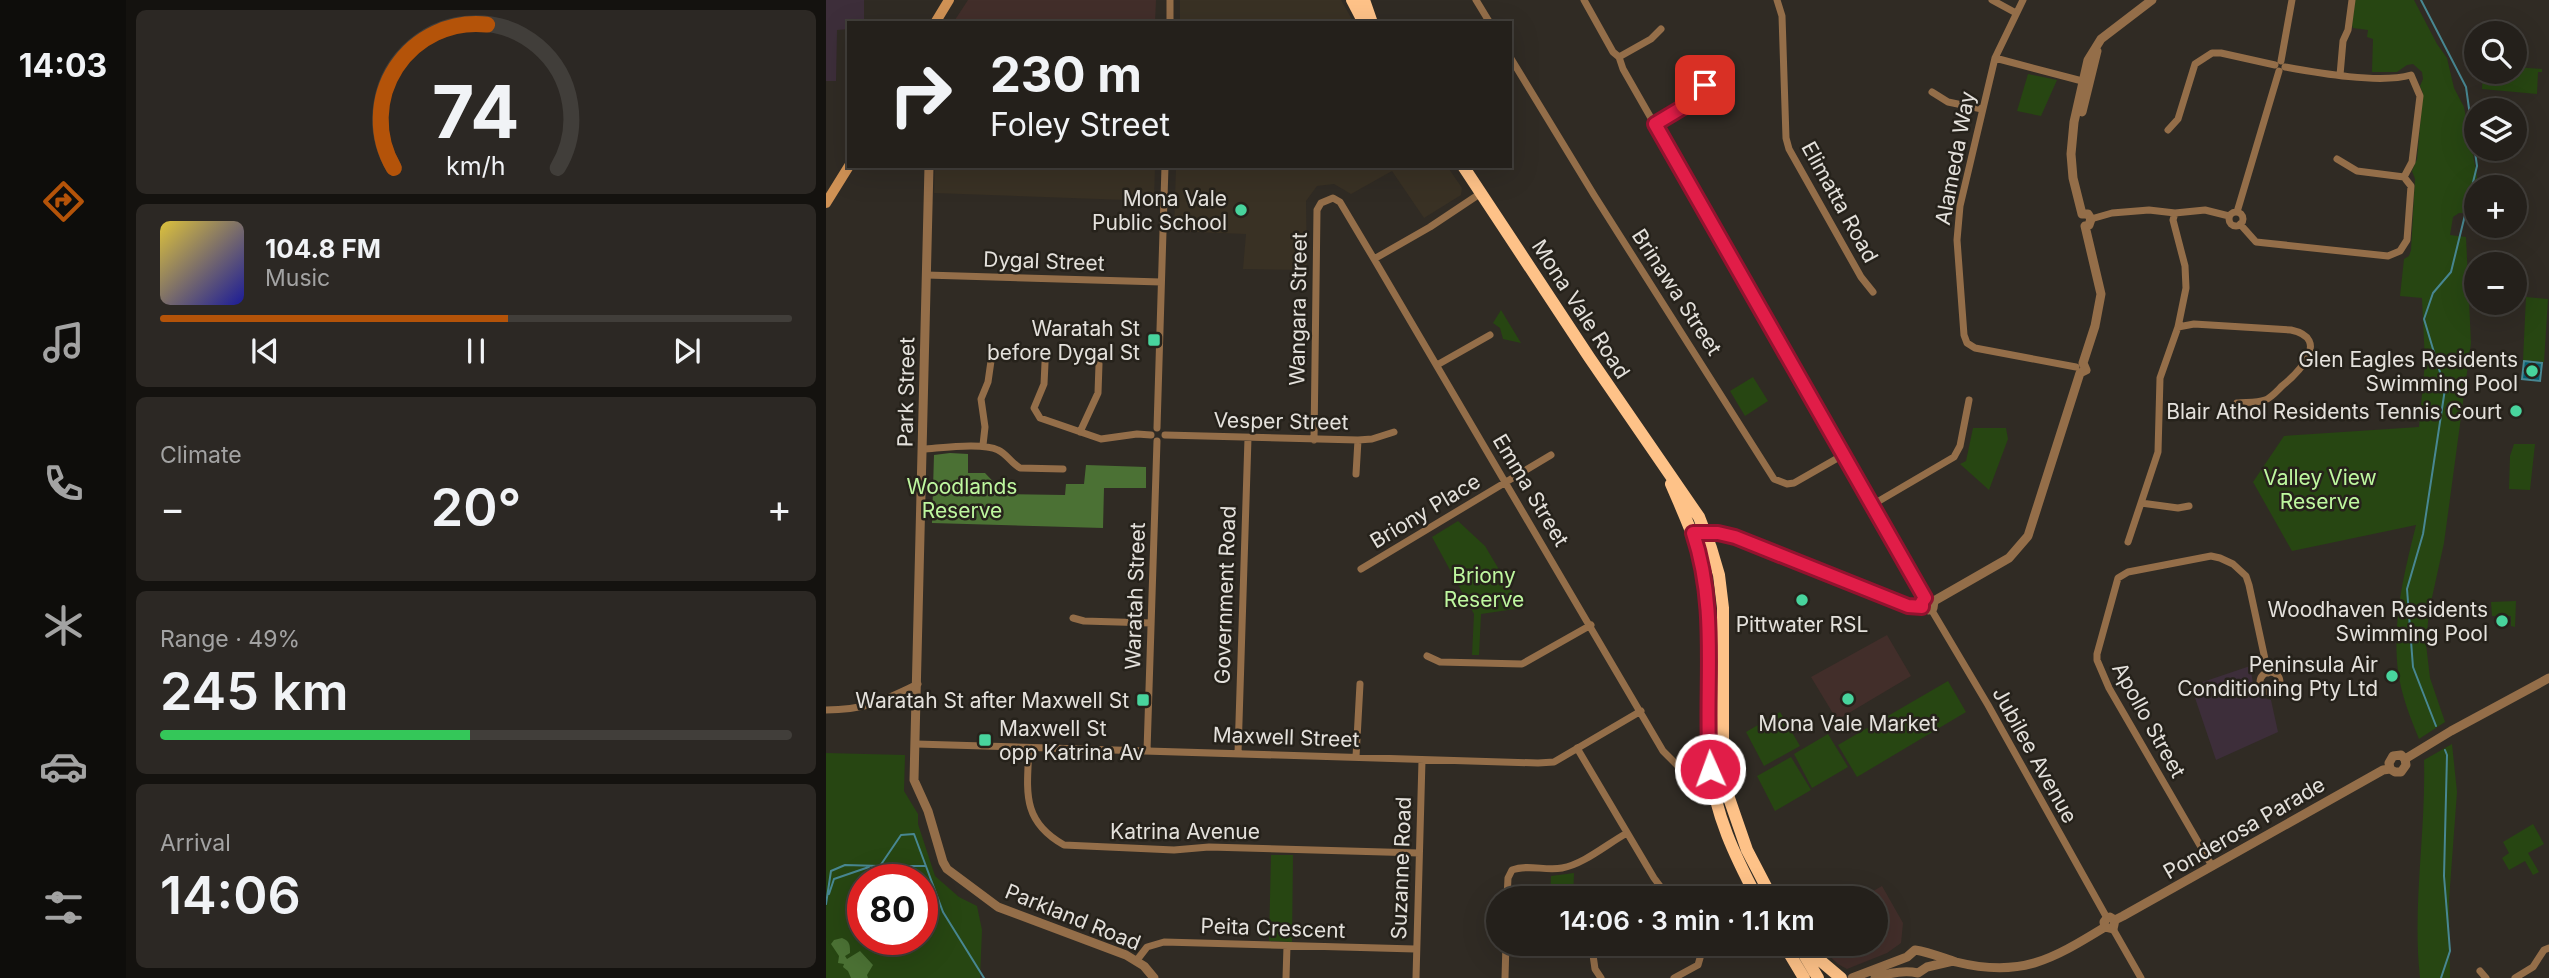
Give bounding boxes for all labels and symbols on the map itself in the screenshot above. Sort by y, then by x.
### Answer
pin [1675,55,1735,115]
street label: Alameda Way [1930,89,1980,227]
street label: Elimatta Road [1796,137,1884,267]
place label: Mona Vale Public School [1092,186,1227,235]
marker: Mona Vale Public School [1233,202,1249,218]
street label: Brinawa Street [1627,224,1727,360]
street label: Wangara Street [1284,232,1312,386]
street label: Mona Vale Road [1527,235,1635,383]
street label: Dygal Street [983,246,1105,276]
place label: Waratah St before Dygal St [987,316,1140,365]
marker: Waratah St before Dygal St [1146,332,1162,348]
street label: Park Street [893,337,919,447]
place label: Glen Eagles Residents Swimming Pool [2298,347,2518,396]
marker: Glen Eagles Residents Swimming Pool [2524,363,2540,379]
place label: Blair Athol Residents Tennis Court [2166,399,2502,424]
marker: Blair Athol Residents Tennis Court [2508,403,2524,419]
street label: Vesper Street [1213,407,1349,435]
street label: Emma Street [1488,429,1574,551]
park label: Valley View Reserve [2263,465,2377,514]
street label: Briony Place [1365,468,1485,554]
park label: Woodlands Reserve [907,474,1017,523]
street label: Government Road [1209,505,1241,685]
street label: Waratah Street [1120,522,1150,670]
park label: Briony Reserve [1444,563,1524,612]
marker: Pittwater RSL [1794,592,1810,608]
place label: Woodhaven Residents Swimming Pool [2268,597,2488,646]
place label: Pittwater RSL [1736,612,1868,637]
marker: Woodhaven Residents Swimming Pool [2494,613,2510,629]
place label: Peninsula Air Conditioning Pty Ltd [2177,652,2378,701]
street label: Apollo Street [2107,658,2191,782]
marker: Peninsula Air Conditioning Pty Ltd [2384,668,2400,684]
street label: Jubilee Avenue [1987,683,2083,827]
place label: Waratah St after Maxwell St [855,688,1129,713]
marker: Mona Vale Market [1840,691,1856,707]
marker: Waratah St after Maxwell St [1135,692,1151,708]
place label: Mona Vale Market [1758,711,1938,736]
place label: Maxwell St opp Katrina Av [999,716,1144,765]
street label: Maxwell Street [1212,722,1360,752]
marker: Maxwell St opp Katrina Av [977,732,993,748]
position arrow [1673,732,1747,806]
street label: Ponderosa Parade [2159,772,2329,884]
street label: Suzanne Road [1386,796,1416,940]
street label: Katrina Avenue [1110,819,1260,844]
speed limit sign: 80 [847,864,938,955]
street label: Parkland Road [1002,878,1144,956]
street label: Peita Crescent [1200,913,1346,943]

